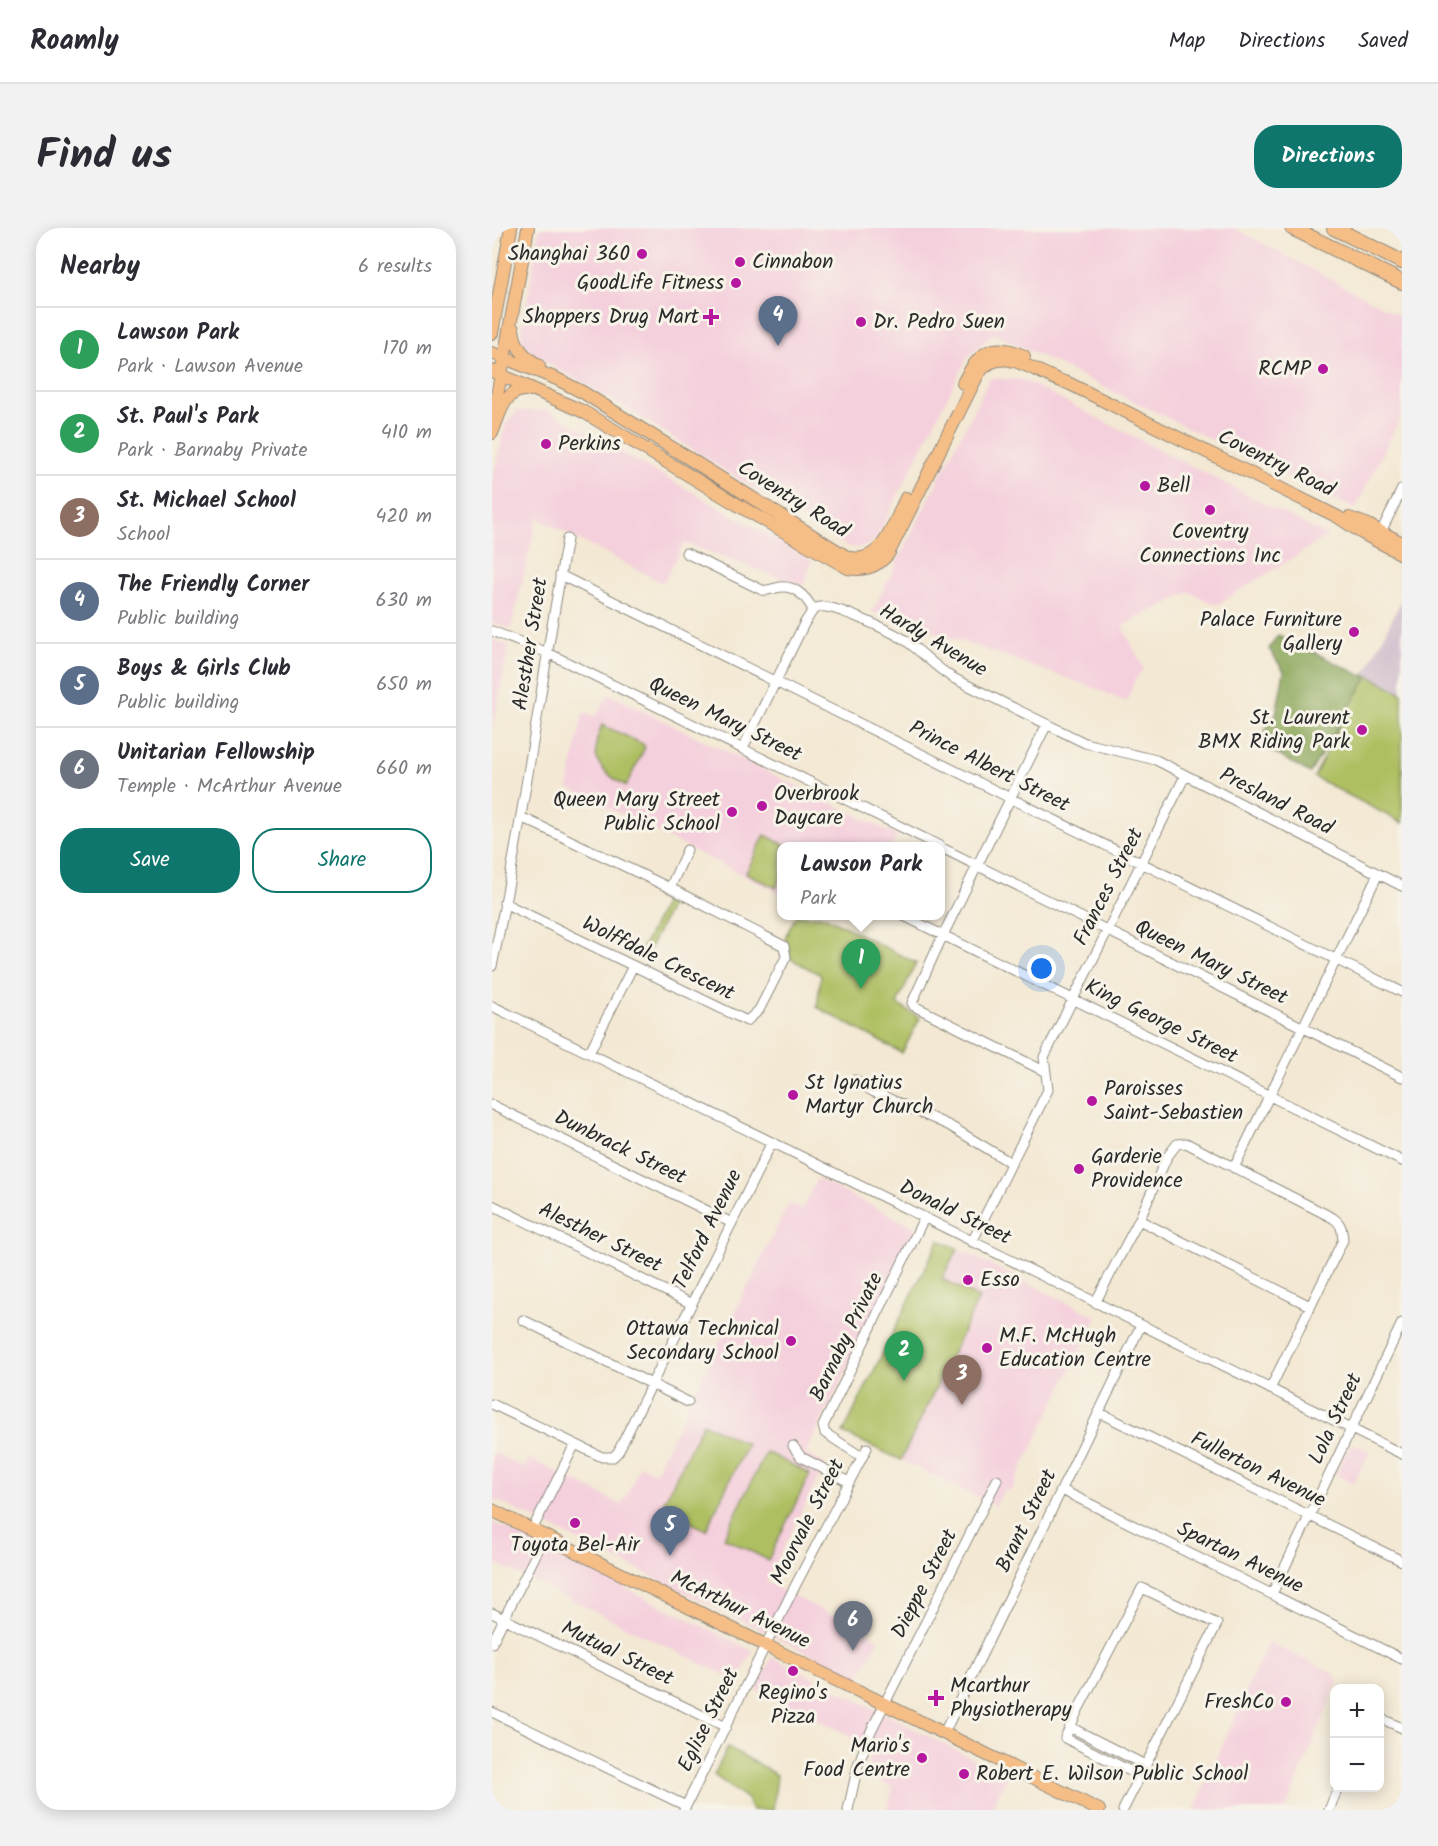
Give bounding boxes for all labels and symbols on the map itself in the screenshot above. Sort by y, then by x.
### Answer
place label: Shanghai 360 [508,238,630,271]
place label: Cinnabon [752,246,834,279]
marker: Shanghai 360 [635,247,649,261]
marker: Cinnabon [733,255,747,269]
place label: GoodLife Fitness [577,267,724,300]
marker: GoodLife Fitness [729,276,743,290]
pin: 4 [758,296,798,346]
place label: Shoppers Drug Mart [523,301,700,334]
place label: Dr. Pedro Suen [873,306,1005,339]
marker: Shoppers Drug Mart [704,310,718,324]
marker: Dr. Pedro Suen [854,315,868,329]
place label: RCMP [1258,353,1312,386]
marker: RCMP [1316,362,1330,376]
street label: Coventry Road [1212,421,1341,507]
place label: Perkins [558,428,621,461]
marker: Perkins [539,437,553,451]
street label: Coventry Road [730,452,856,548]
place label: Bell [1157,470,1190,503]
marker: Bell [1138,479,1152,493]
marker: Coventry Connections Inc [1203,503,1217,517]
place label: Coventry Connections Inc [1139,516,1281,573]
street label: Alesther Street [504,575,558,713]
street label: Hardy Avenue [872,596,994,687]
place label: Palace Furniture Gallery [1200,604,1343,661]
marker: Palace Furniture Gallery [1347,625,1361,639]
street label: Queen Mary Street [643,669,808,772]
place label: St. Laurent BMX Riding Park [1198,702,1351,759]
street label: Prince Albert Street [903,712,1076,822]
marker: St. Laurent BMX Riding Park [1355,723,1369,737]
street label: Presland Road [1213,759,1339,845]
place label: Overbrook Daycare [774,778,859,835]
place label: Queen Mary Street Public School [553,784,721,841]
marker: Overbrook Daycare [755,799,769,813]
marker: Queen Mary Street Public School [725,805,739,819]
street label: Frances Street [1065,822,1153,952]
street label: Wolffdale Crescent [576,908,741,1011]
street label: Queen Mary Street [1129,912,1294,1015]
pin: 1 [842,940,880,989]
your location [1027,954,1056,983]
street label: King George Street [1079,971,1244,1074]
place label: St Ignatius Martyr Church [805,1067,933,1124]
place label: Paroisses Saint-Sebastien [1104,1073,1243,1130]
marker: St Ignatius Martyr Church [786,1088,800,1102]
marker: Paroisses Saint-Sebastien [1085,1094,1099,1108]
street label: Dunbrack Street [548,1102,693,1195]
place label: Garderie Providence [1091,1141,1183,1198]
marker: Garderie Providence [1072,1162,1086,1176]
street label: Telford Avenue [664,1163,752,1296]
street label: Donald Street [893,1172,1018,1255]
street label: Alesther Street [533,1194,668,1283]
place label: Esso [980,1264,1020,1297]
street label: Barnaby Private [801,1266,893,1407]
marker: Esso [961,1273,975,1287]
place label: Ottawa Technical Secondary School [626,1313,779,1370]
place label: M.F. McHugh Education Centre [999,1320,1152,1377]
pin: 2 [884,1332,924,1381]
marker: Ottawa Technical Secondary School [784,1334,798,1348]
marker: M.F. McHugh Education Centre [980,1341,994,1355]
pin: 3 [942,1356,982,1405]
street label: Lola Street [1300,1367,1372,1470]
street label: Fullerton Avenue [1185,1423,1332,1517]
street label: Moorvale Street [762,1452,854,1591]
street label: Brant Street [988,1463,1067,1578]
pin: 5 [650,1506,690,1556]
street label: Spartan Avenue [1171,1513,1309,1603]
marker: Toyota Bel-Air [568,1516,582,1530]
street label: Dieppe Street [883,1523,967,1645]
place label: Toyota Bel-Air [511,1529,640,1562]
street label: McArthur Avenue [664,1562,816,1658]
pin: 6 [834,1602,872,1651]
street label: Mutual Street [555,1613,680,1696]
street label: Eglise Street [670,1661,749,1778]
marker: Regino's Pizza [786,1664,800,1678]
place label: Mcarthur Physiotherapy [950,1670,1072,1727]
place label: Regino's Pizza [758,1677,828,1734]
place label: FreshCo [1204,1686,1274,1719]
marker: Mcarthur Physiotherapy [927,1689,945,1707]
marker: FreshCo [1279,1695,1293,1709]
place label: Mario's Food Centre [803,1730,911,1787]
marker: Mario's Food Centre [915,1751,929,1765]
place label: Robert E. Wilson Public School [976,1758,1248,1791]
marker: Robert E. Wilson Public School [957,1767,971,1781]

